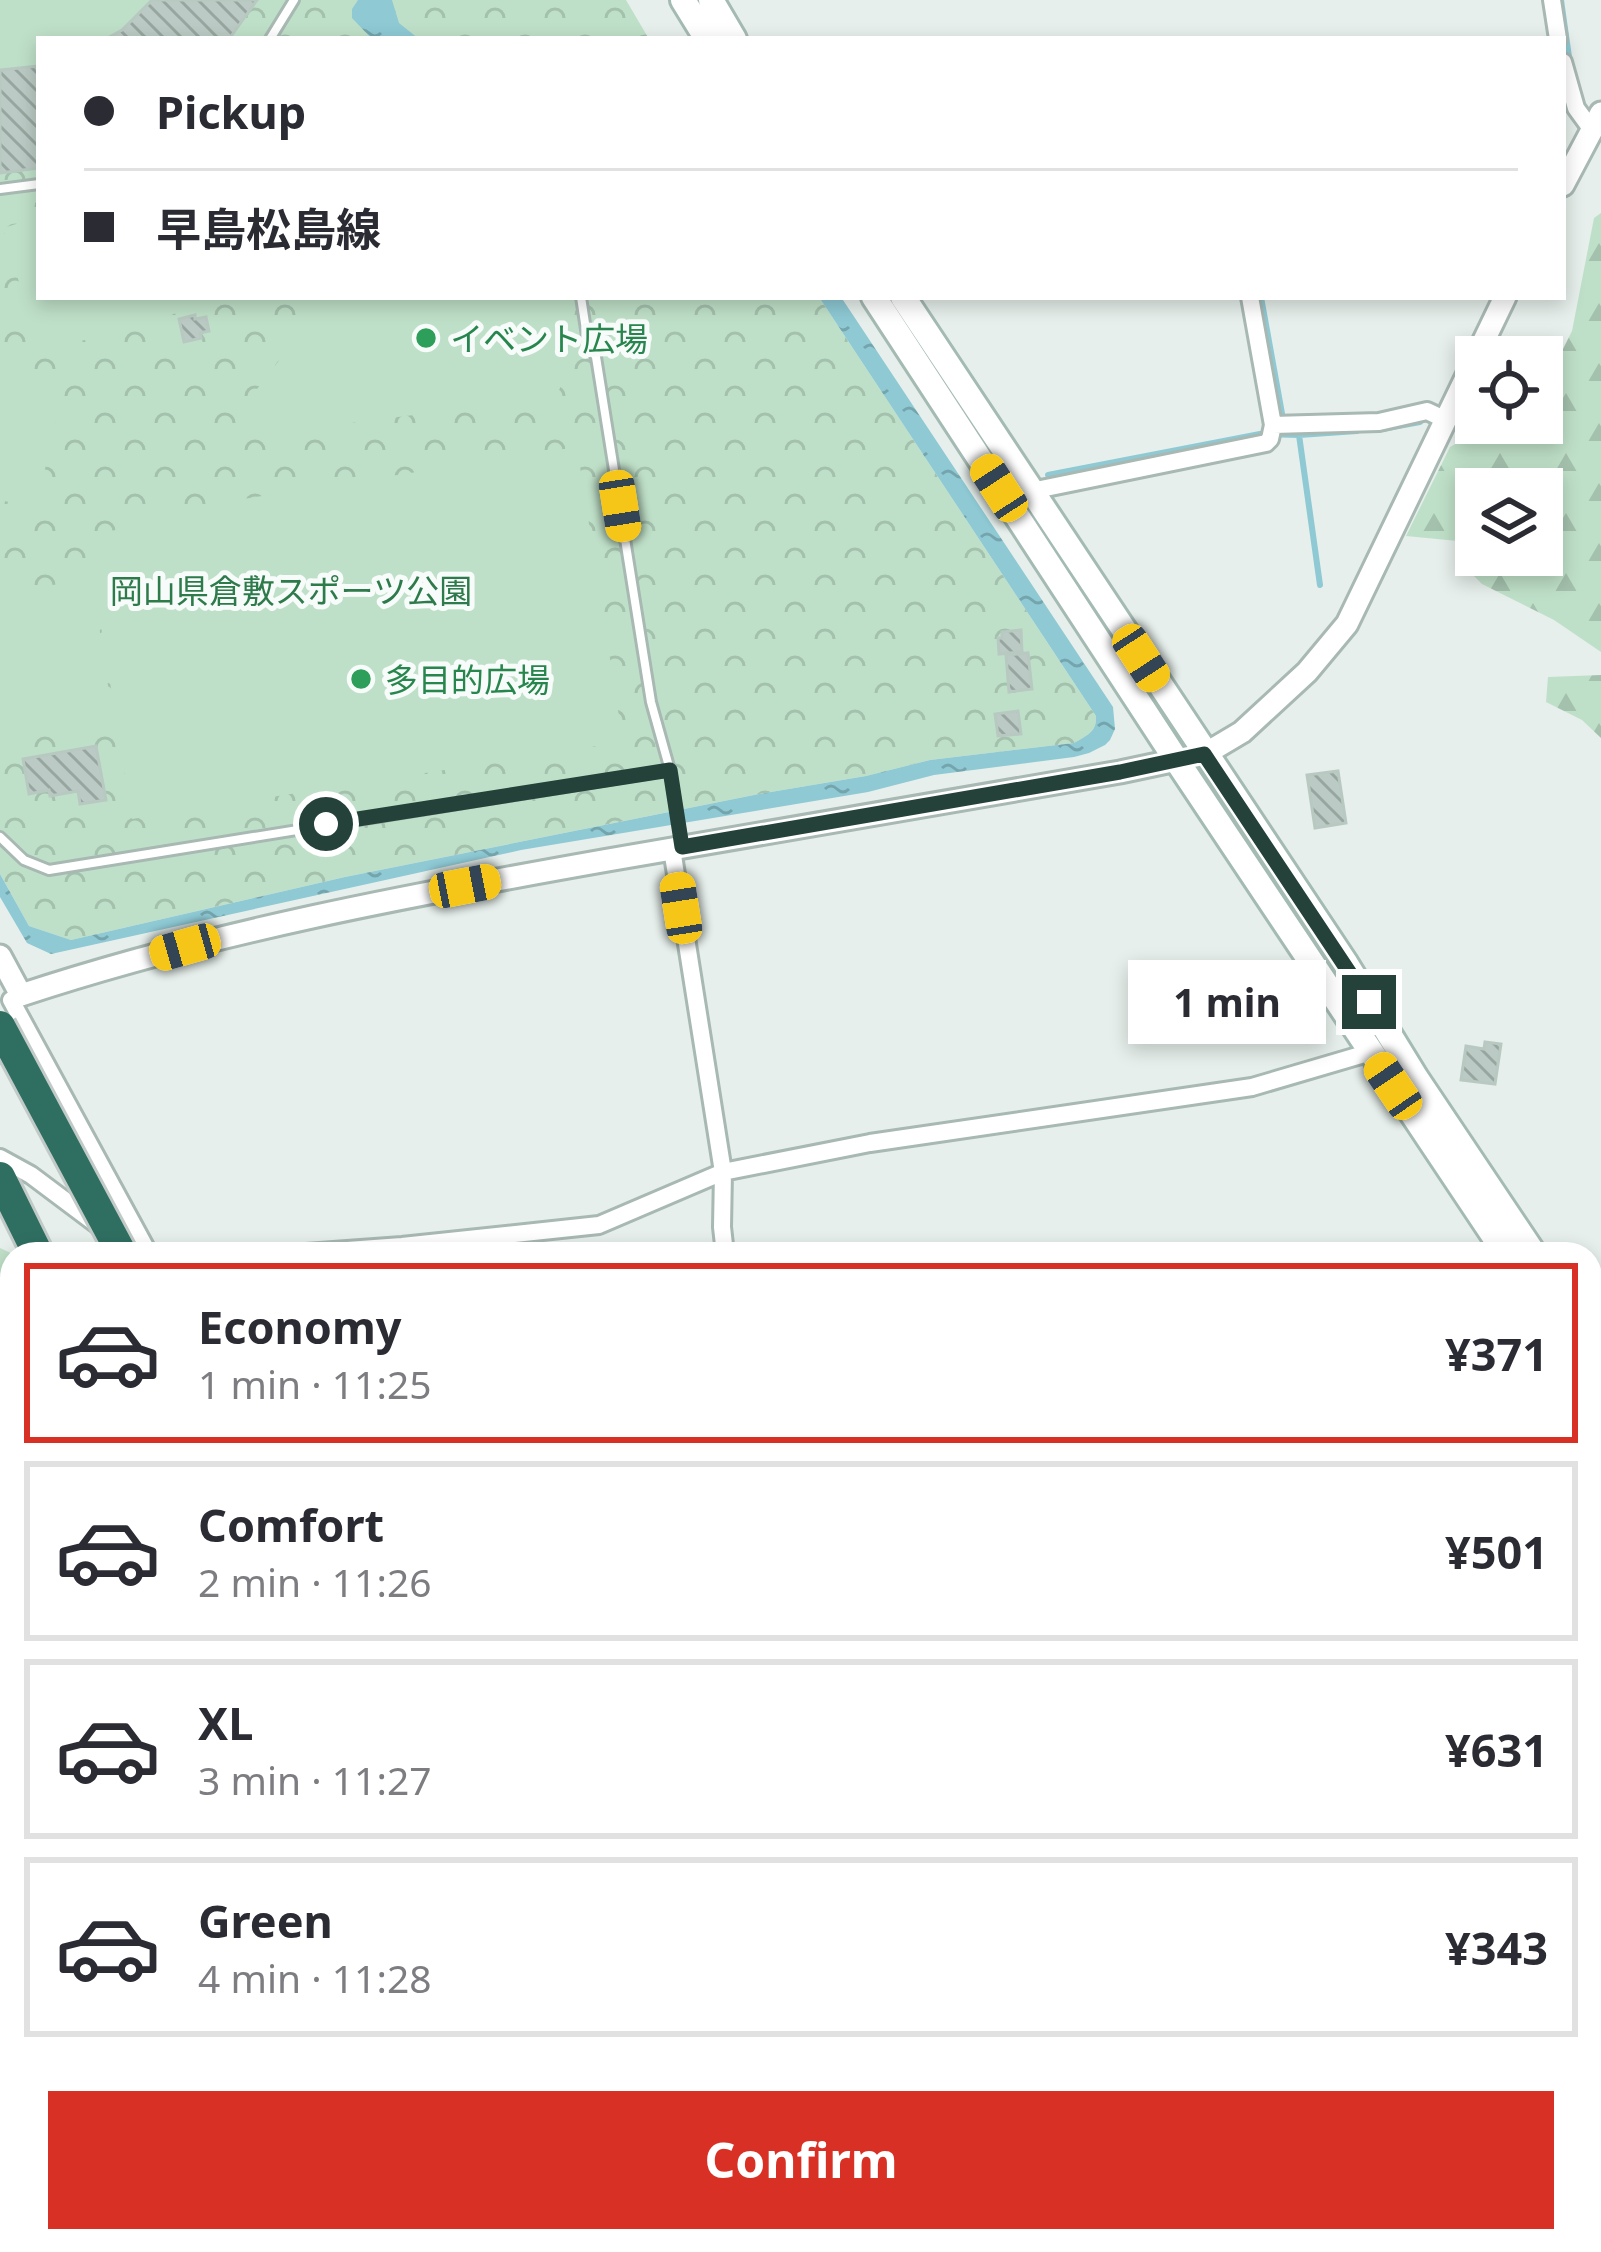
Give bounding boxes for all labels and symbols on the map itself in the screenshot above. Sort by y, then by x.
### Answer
place label: イベント広場 [450,316,648,361]
marker: イベント広場 [413,325,439,351]
car [964,448,1034,528]
car [597,468,643,544]
park label: 岡山県倉敷スポーツ公園 [110,568,472,613]
car [1106,618,1176,698]
place label: 多目的広場 [385,657,550,702]
marker: 多目的広場 [348,666,374,692]
route start [299,797,353,851]
car [426,861,504,911]
car [658,870,704,946]
car [145,920,225,974]
callout: 1 min [1129,960,1327,1044]
route end [1342,975,1396,1029]
car [1358,1046,1428,1126]

